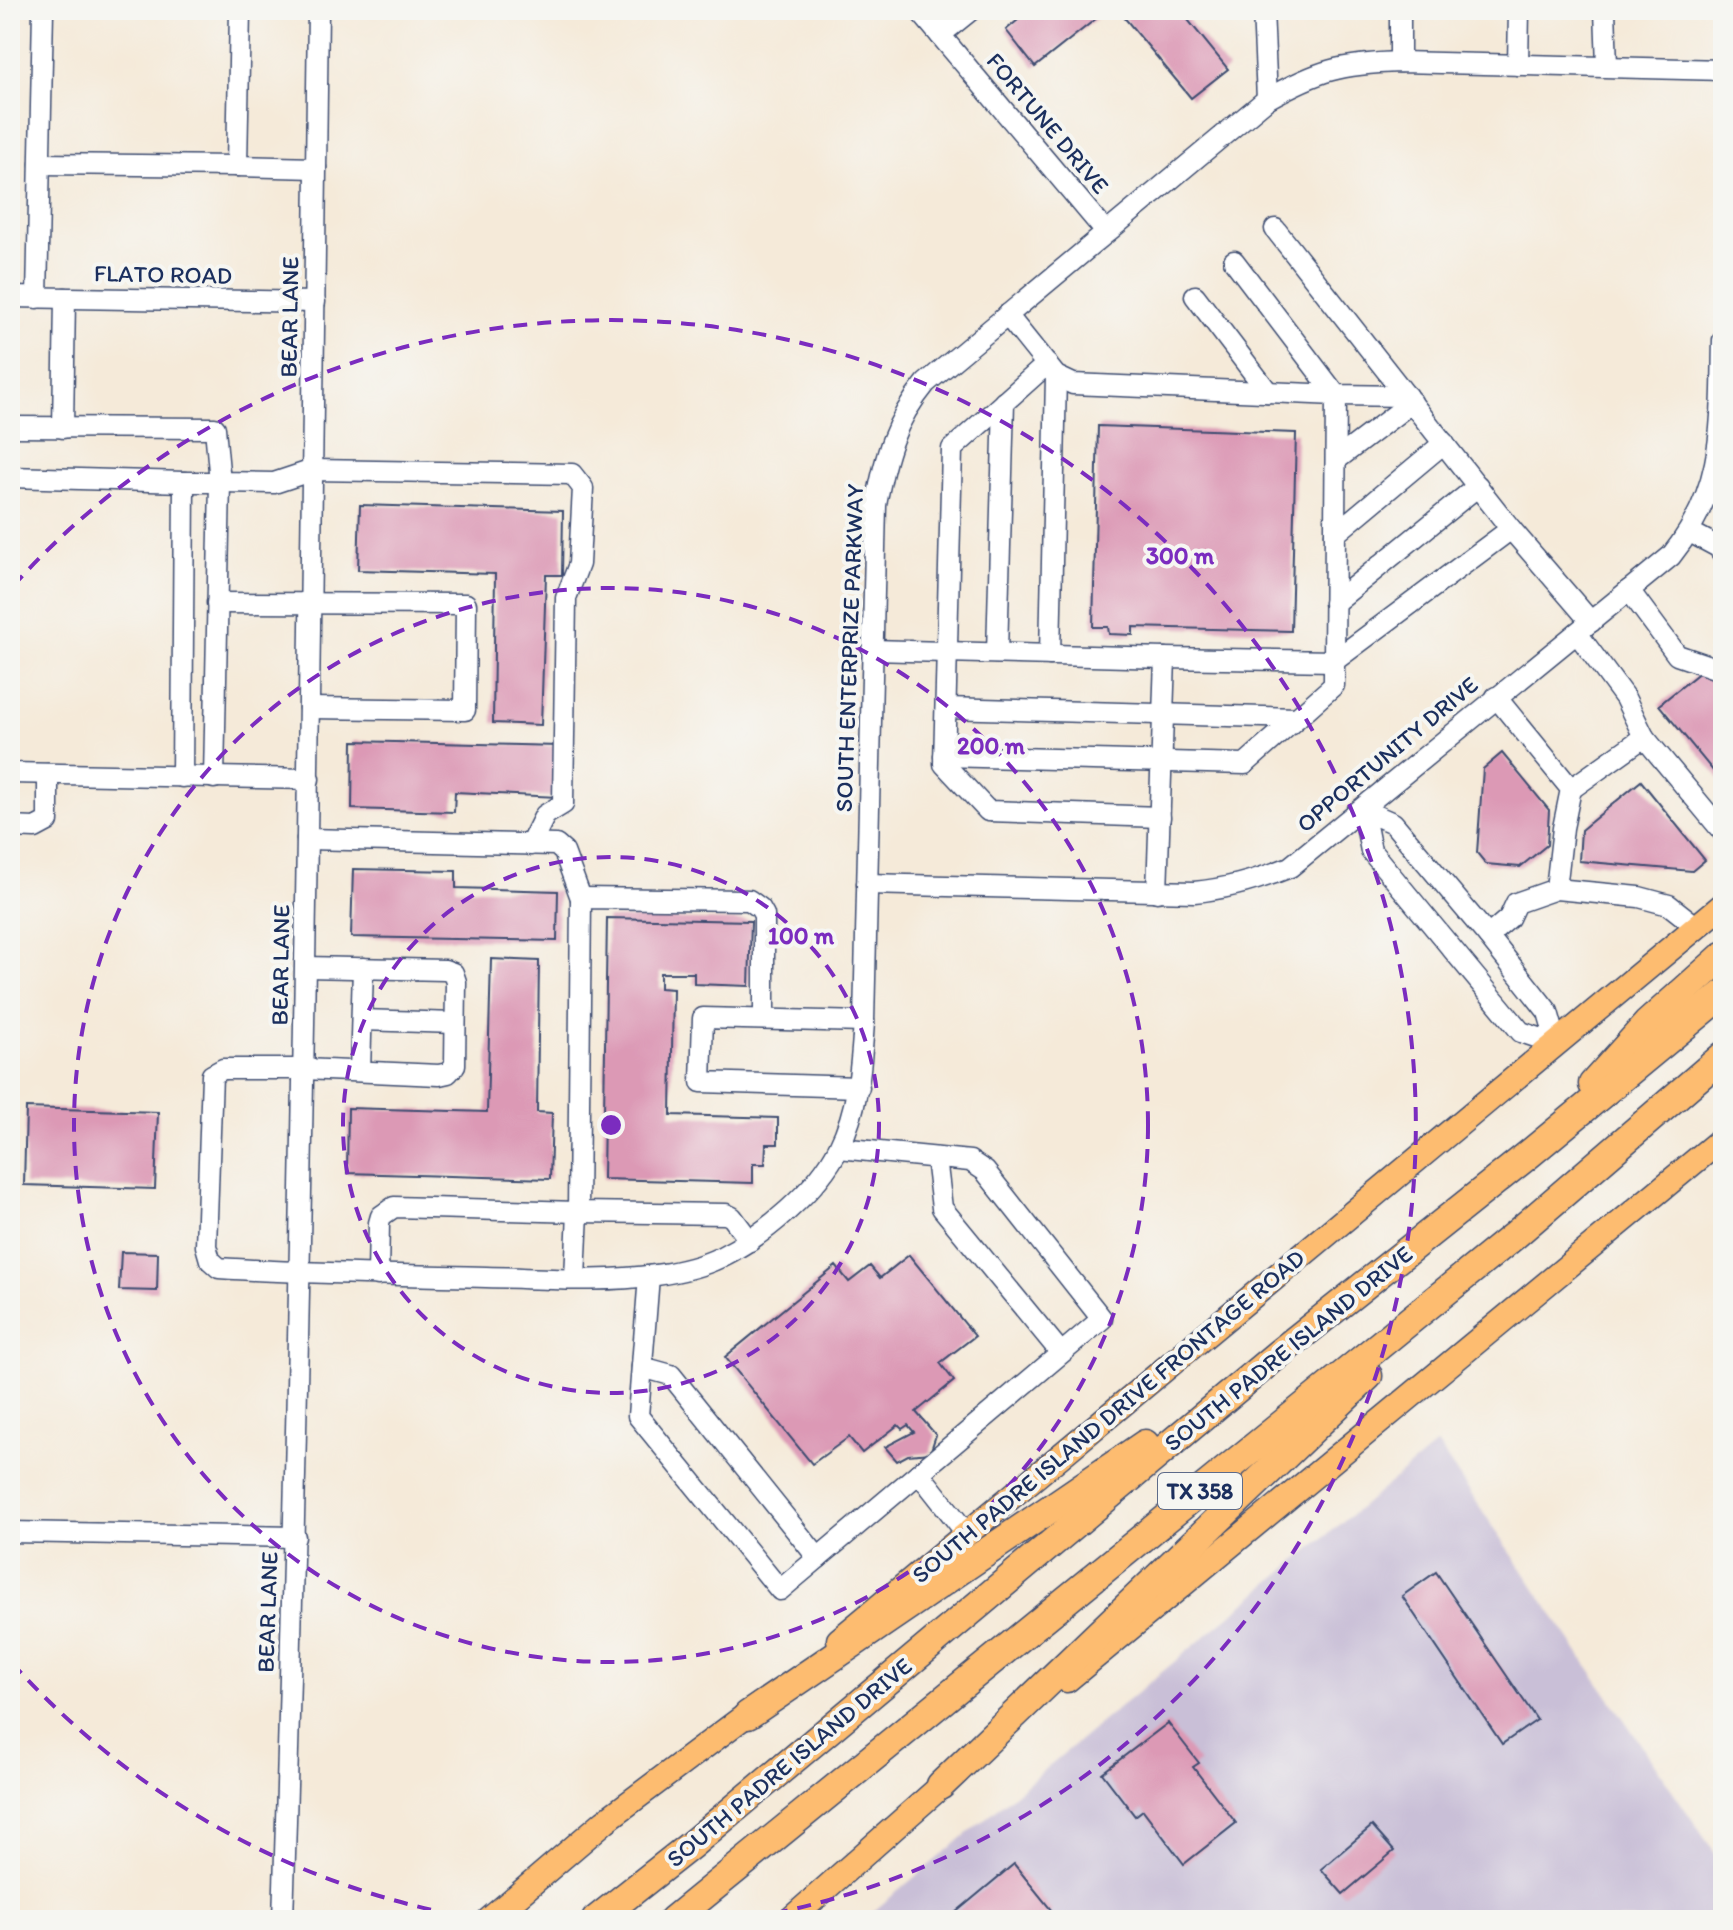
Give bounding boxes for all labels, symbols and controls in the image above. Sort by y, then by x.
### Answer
street label: FORTUNE DRIVE [981,47,1115,199]
street label: BEAR LANE [273,256,305,378]
street label: FLATO ROAD [94,258,232,290]
street label: SOUTH ENTERPRIZE PARKWAY [829,483,869,813]
text: 300 m [1146,541,1215,570]
street label: OPPORTUNITY DRIVE [1290,670,1484,838]
text: 200 m [957,731,1026,760]
street label: BEAR LANE [264,904,296,1026]
text: 100 m [768,921,835,950]
centre of rings [597,1111,625,1139]
street label: SOUTH PADRE ISLAND DRIVE [1158,1239,1418,1457]
street label: SOUTH PADRE ISLAND DRIVE FRONTAGE ROAD [906,1243,1310,1589]
road number: TX 358 [1158,1473,1242,1509]
street label: BEAR LANE [250,1551,284,1673]
street label: SOUTH PADRE ISLAND DRIVE [660,1651,918,1873]

